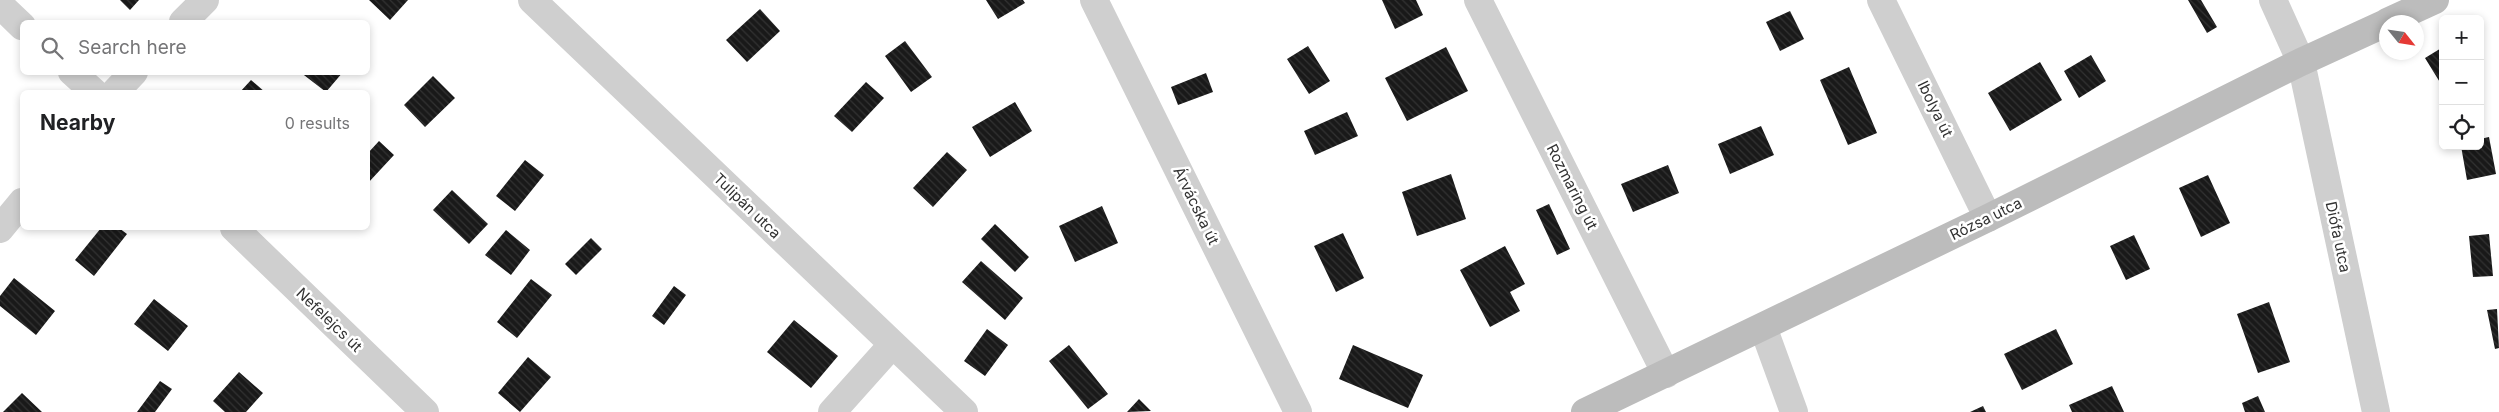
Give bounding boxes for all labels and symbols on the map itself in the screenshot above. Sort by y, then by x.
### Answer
north arrow [2379,15,2424,60]
street label: Ibolya út [1914,77,1957,140]
street label: Rozmaring út [1543,141,1602,233]
street label: Árvácska út [1169,164,1223,248]
street label: Tulipán utca [710,169,785,242]
street label: Rózsa utca [1947,193,2025,244]
street label: Diófa utca [2322,200,2355,274]
street label: Nefelejcs út [292,283,366,356]

